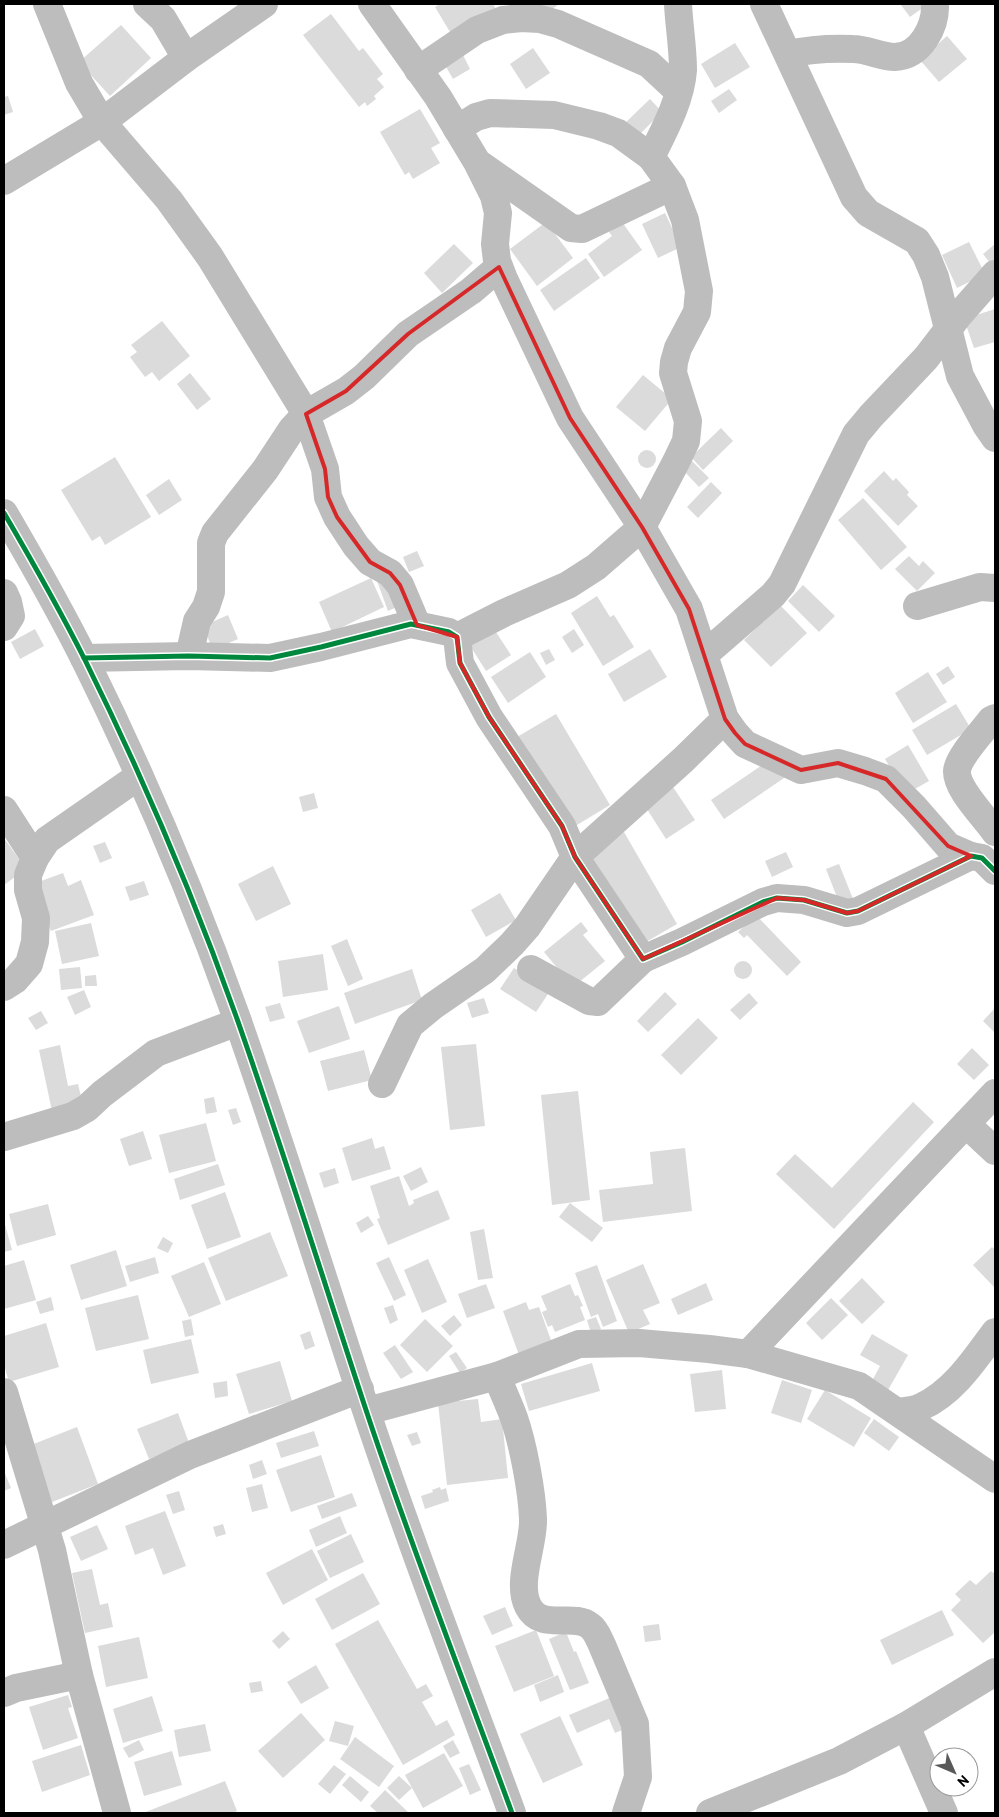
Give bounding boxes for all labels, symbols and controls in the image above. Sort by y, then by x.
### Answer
north arrow [929,1747,979,1797]
text: N [954,1772,973,1791]

